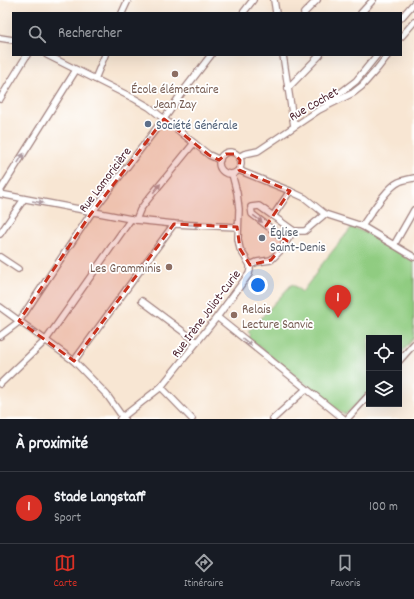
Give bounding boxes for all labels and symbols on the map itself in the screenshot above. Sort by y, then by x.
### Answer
marker: École élémentaire Jean Zay [170,69,180,79]
place label: École élémentaire Jean Zay [131,81,219,115]
street label: Rue Cochet [286,83,343,127]
place label: Société Générale [156,117,238,136]
marker: Société Générale [143,119,153,129]
one-way arrow [142,137,150,148]
street label: Rue Lamoricière [75,144,137,217]
one-way arrow [17,152,24,164]
one-way arrow [153,182,162,193]
one-way arrow [32,199,44,205]
one-way arrow [253,215,264,224]
one-way arrow [188,222,200,229]
place label: Église Saint-Denis [270,224,326,258]
marker: Église Saint-Denis [257,233,267,243]
one-way arrow [65,242,73,252]
place label: Les Gramminis [90,260,161,279]
marker: Les Gramminis [164,262,174,272]
street label: Rue Irène Joliot-Curie [168,266,247,362]
your location [248,275,268,295]
pin: 1 [325,285,351,318]
place label: Relais Lecture Sanvic [242,301,313,335]
marker: Relais Lecture Sanvic [229,310,239,320]
one-way arrow [26,325,37,334]
one-way arrow [242,337,253,346]

